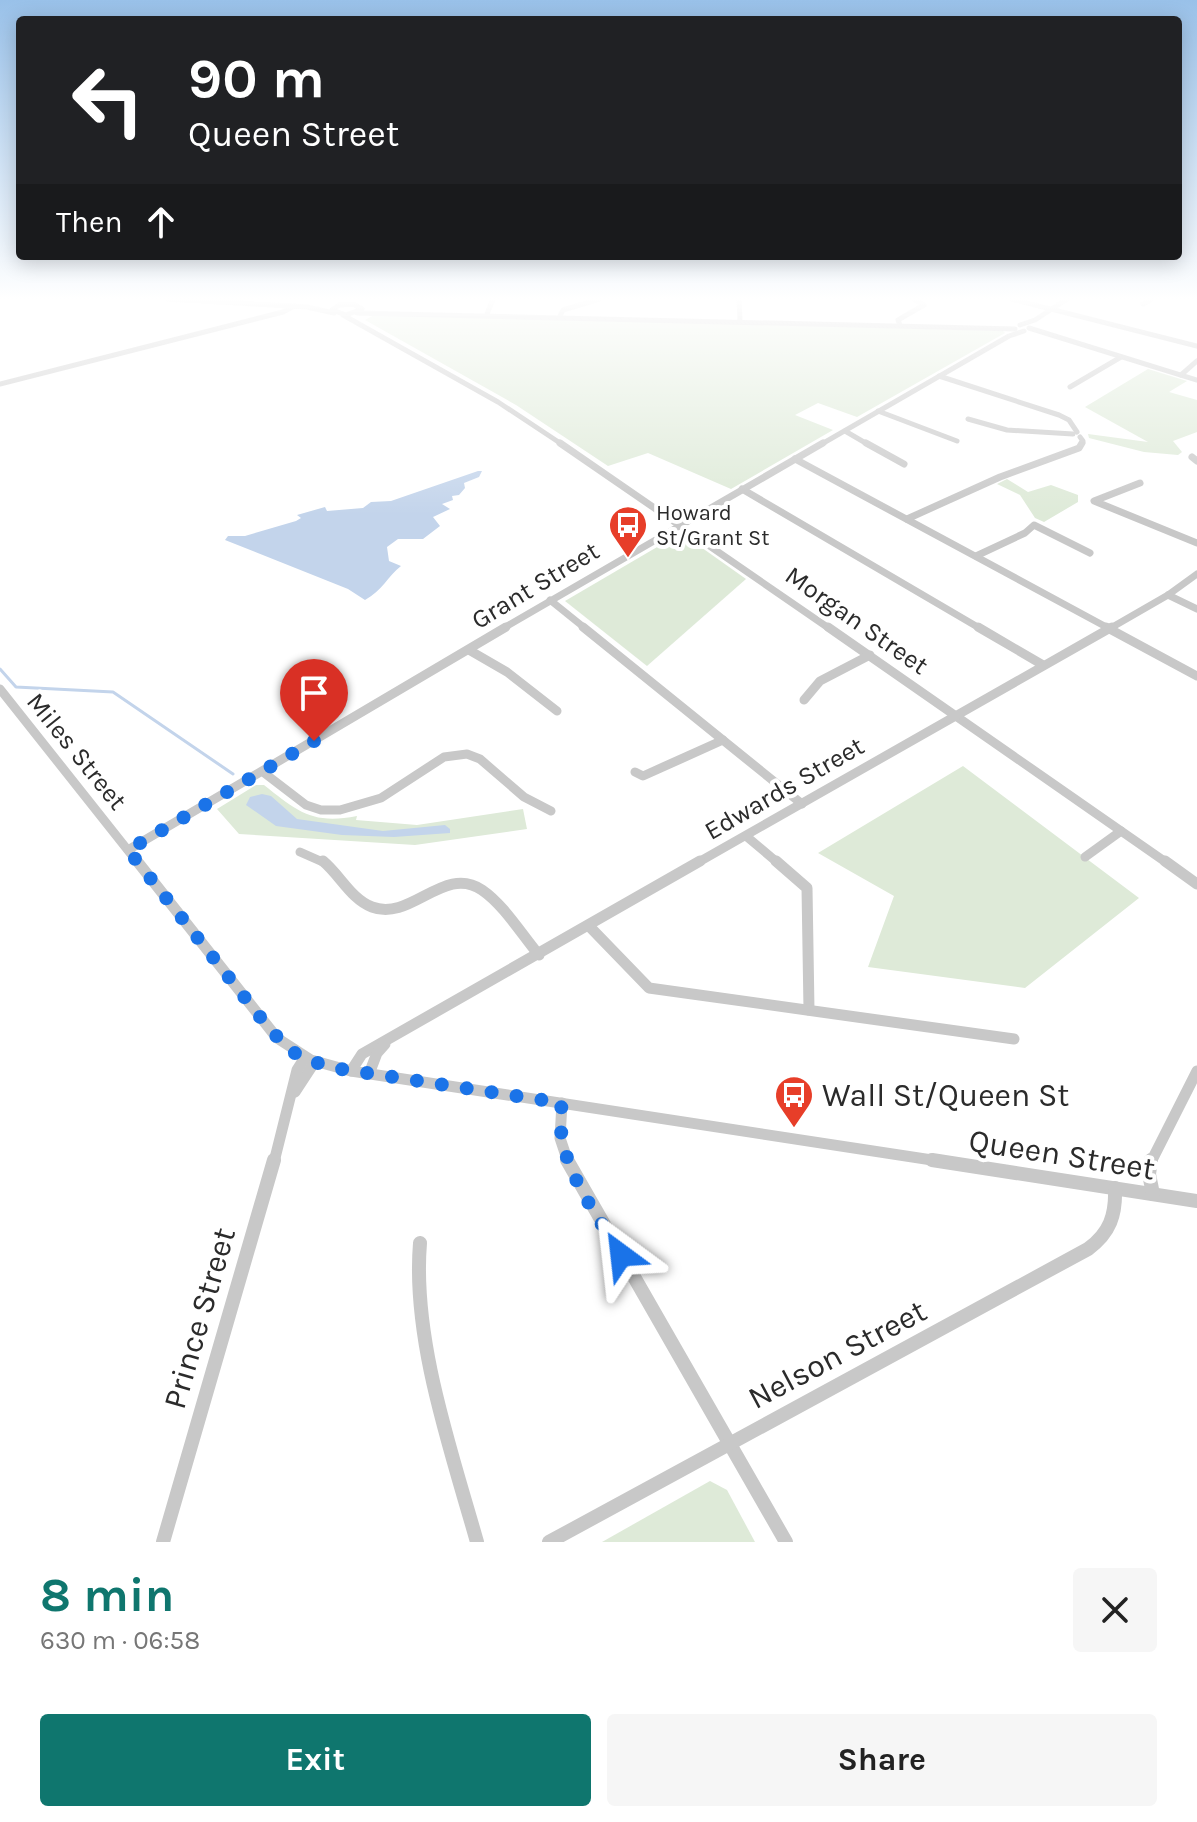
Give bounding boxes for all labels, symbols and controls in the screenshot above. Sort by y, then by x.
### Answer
text: 90 m [188,46,325,111]
icon: left [56,48,160,152]
text: Queen Street [188,113,399,155]
icon: ahead [139,200,183,244]
text: Then [56,204,123,240]
place label: Howard St/Grant St [656,500,770,551]
bus stop icon: Howard St/Grant St [607,504,649,559]
street label: Grant Street [466,535,605,636]
street label: Morgan Street [779,560,934,681]
pin [280,659,348,741]
icon: arrive [292,671,336,715]
street label: Miles Street [20,687,133,816]
street label: Edwards Street [699,730,870,847]
bus stop icon: Wall St/Queen St [773,1074,815,1129]
place label: Wall St/Queen St [822,1077,1069,1114]
street label: Queen Street [966,1122,1158,1187]
position arrow [579,1213,663,1297]
street label: Prince Street [156,1223,243,1413]
street label: Nelson Street [742,1292,933,1417]
text: 8 min [40,1567,174,1623]
button: close [1073,1568,1157,1652]
text: 630 m · 06:58 [40,1625,200,1656]
button: Exit [40,1714,591,1806]
button: Share [607,1714,1157,1806]

